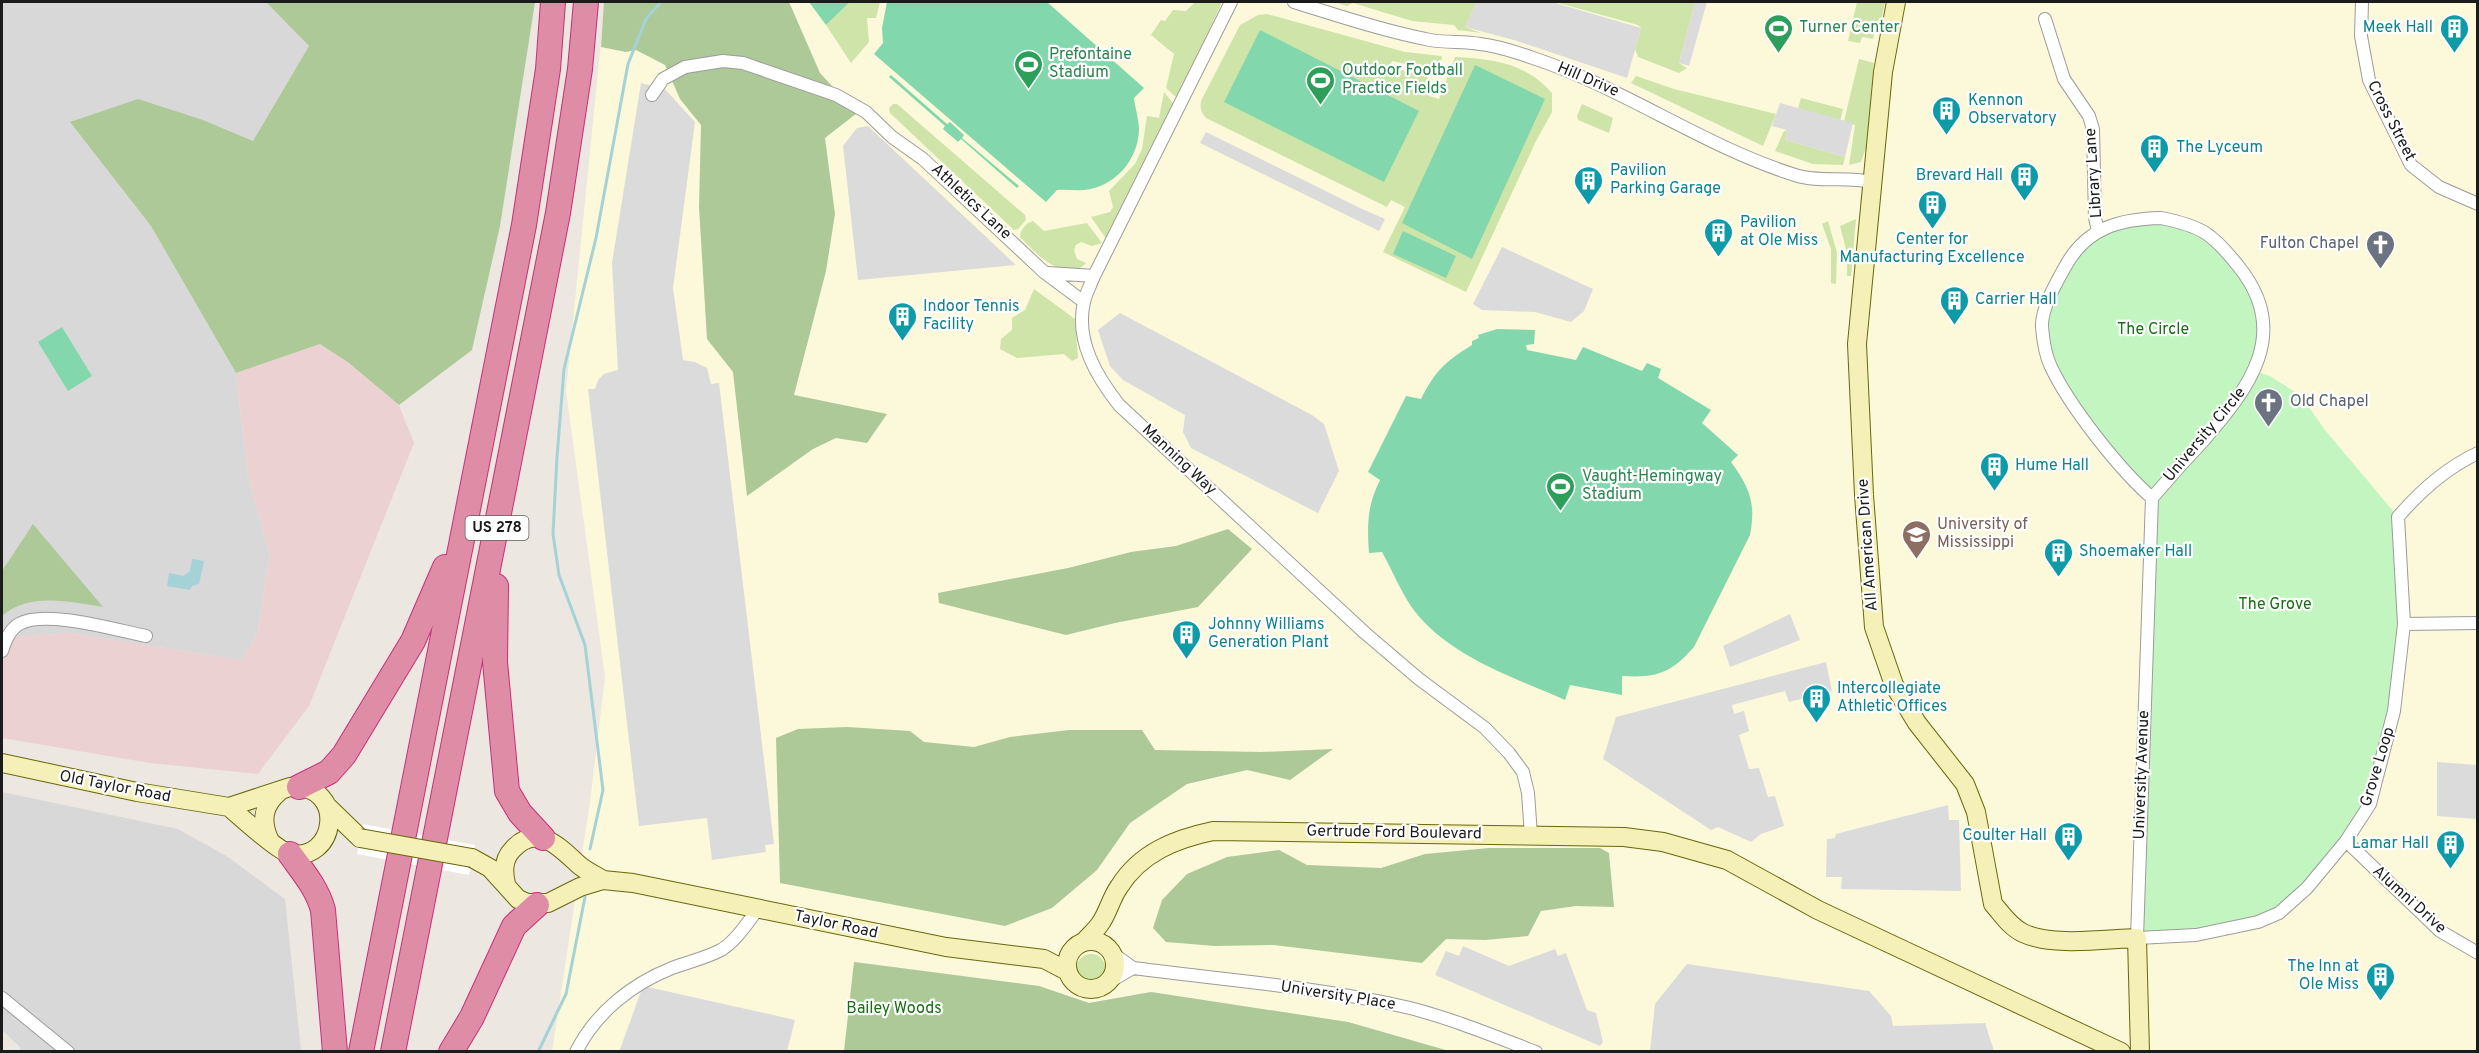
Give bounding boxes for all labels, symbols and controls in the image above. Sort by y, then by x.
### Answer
sports icon: Turner Center [1762,12,1794,54]
building icon: Meek Hall [2438,12,2470,54]
place label: Turner Center [1799,18,1900,38]
place label: Meek Hall [2363,18,2433,38]
place label: Prefontaine Stadium [1049,45,1132,83]
sports icon: Prefontaine Stadium [1012,48,1044,90]
street label: Hill Drive [1554,58,1622,102]
place label: Outdoor Football Practice Fields [1342,61,1463,99]
sports icon: Outdoor Football Practice Fields [1305,64,1337,106]
street label: Cross Street [2362,77,2420,165]
place label: Kennon Observatory [1968,91,2057,129]
building icon: Kennon Observatory [1931,94,1963,136]
street label: Library Lane [2081,127,2107,219]
building icon: The Lyceum [2139,132,2171,174]
place label: The Lyceum [2176,138,2263,158]
street label: Athletics Lane [927,160,1015,244]
building icon: Brevard Hall [2008,160,2040,202]
place label: Pavilion Parking Garage [1610,161,1721,199]
building icon: Pavilion Parking Garage [1573,164,1605,206]
place label: Brevard Hall [1916,166,2003,186]
building icon: Center for Manufacturing Excellence [1916,188,1948,230]
place label: Pavilion at Ole Miss [1740,213,1818,251]
building icon: Pavilion at Ole Miss [1703,216,1735,258]
church icon: Fulton Chapel [2364,228,2396,270]
place label: Center for Manufacturing Excellence [1839,230,2025,268]
place label: Fulton Chapel [2260,234,2359,254]
building icon: Carrier Hall [1938,284,1970,326]
place label: Carrier Hall [1975,290,2057,310]
place label: Indoor Tennis Facility [923,297,1020,335]
building icon: Indoor Tennis Facility [886,300,918,342]
park label: The Circle [2117,320,2189,340]
street label: University Circle [2160,384,2250,486]
church icon: Old Chapel [2253,386,2285,428]
place label: Old Chapel [2290,392,2369,412]
street label: Manning Way [1137,420,1221,500]
building icon: Hume Hall [1978,450,2010,492]
place label: Hume Hall [2015,456,2089,476]
place label: Vaught-Hemingway Stadium [1582,467,1722,505]
sports icon: Vaught-Hemingway Stadium [1545,470,1577,512]
street label: All American Drive [1853,478,1883,612]
place label: University of Mississippi [1937,515,2028,553]
road number: US 278 [466,516,528,540]
school or university icon: University of Mississippi [1900,518,1932,560]
building icon: Shoemaker Hall [2042,536,2074,578]
place label: Shoemaker Hall [2079,542,2192,562]
park label: The Grove [2238,595,2312,615]
place label: Johnny Williams Generation Plant [1208,615,1329,653]
building icon: Johnny Williams Generation Plant [1171,618,1203,660]
place label: Intercollegiate Athletic Offices [1837,679,1947,717]
building icon: Intercollegiate Athletic Offices [1800,682,1832,724]
street label: University Avenue [2130,710,2154,840]
street label: Grove Loop [2356,725,2400,809]
street label: Old Taylor Road [58,766,172,808]
building icon: Coulter Hall [2052,820,2084,862]
street label: Gertrude Ford Boulevard [1306,821,1482,845]
place label: Coulter Hall [1962,826,2047,846]
building icon: Lamar Hall [2434,828,2466,870]
place label: Lamar Hall [2352,834,2429,854]
street label: Alumni Drive [2368,862,2450,938]
street label: Taylor Road [792,906,880,944]
place label: The Inn at Ole Miss [2287,957,2359,995]
building icon: The Inn at Ole Miss [2364,960,2396,1002]
street label: University Place [1279,977,1397,1015]
park label: Bailey Woods [846,999,942,1019]

